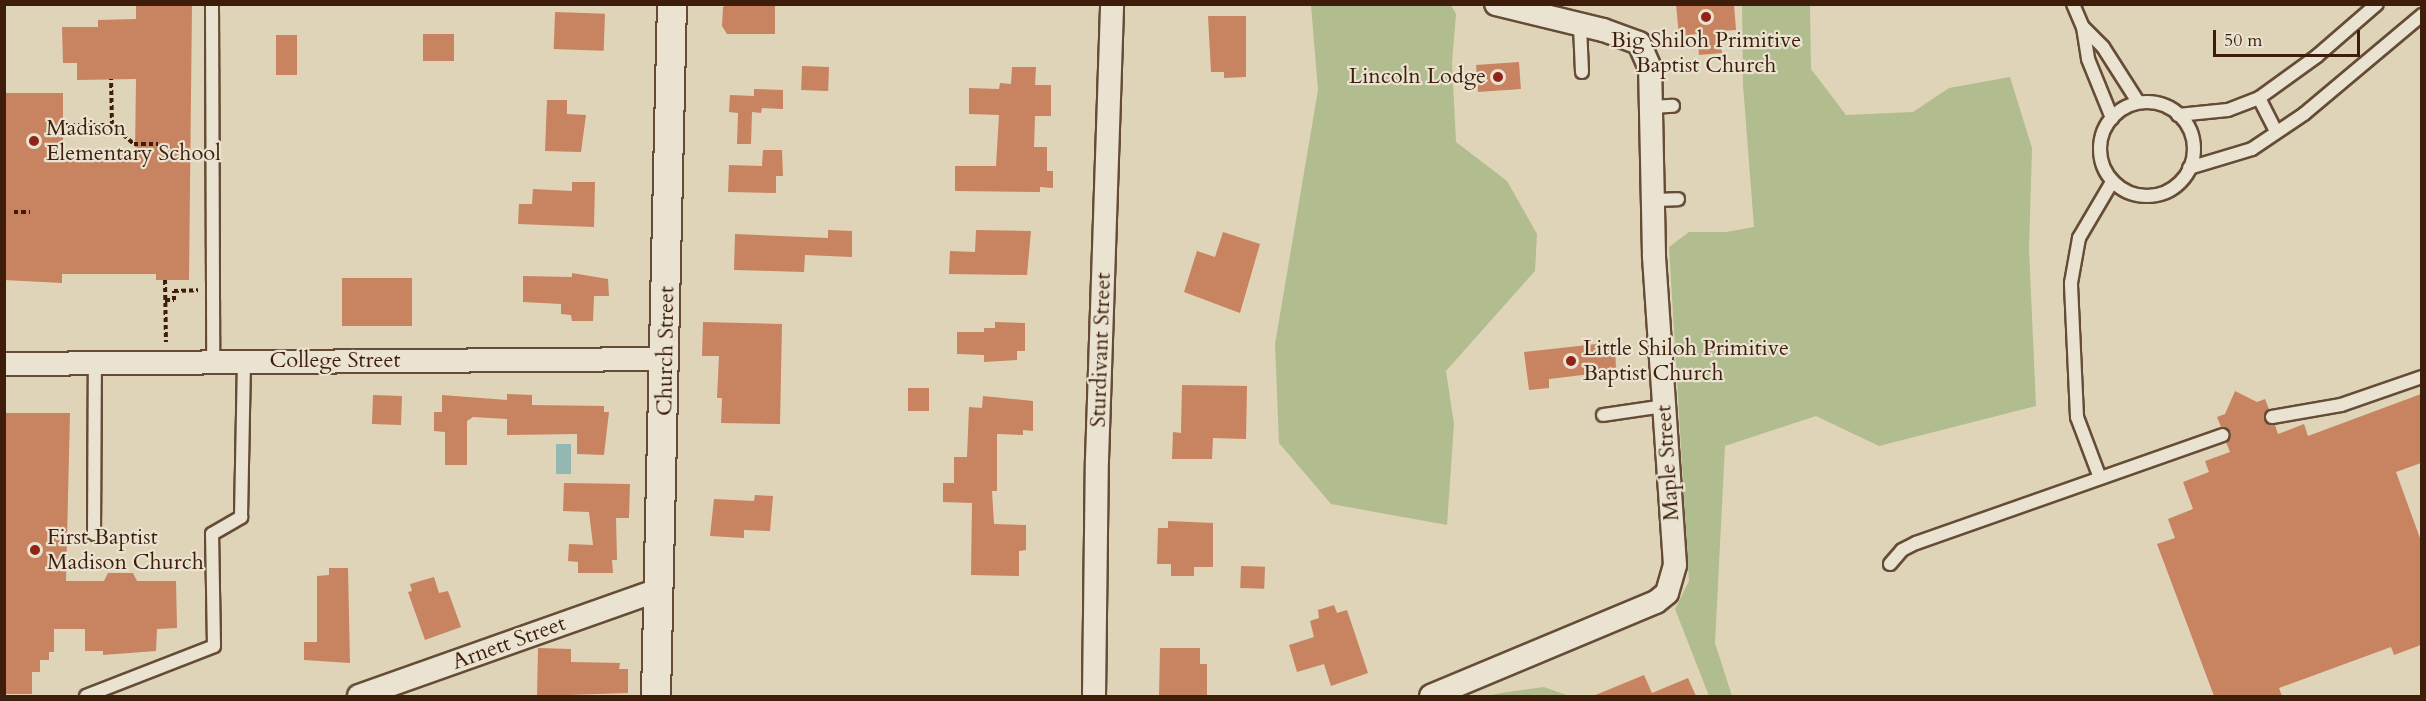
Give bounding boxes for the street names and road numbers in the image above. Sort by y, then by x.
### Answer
street label: Sturdivant Street [1085,272,1117,428]
street label: Church Street [652,286,680,416]
street label: College Street [269,348,401,374]
street label: Maple Street [1651,404,1685,522]
street label: Arnett Street [449,610,569,676]

